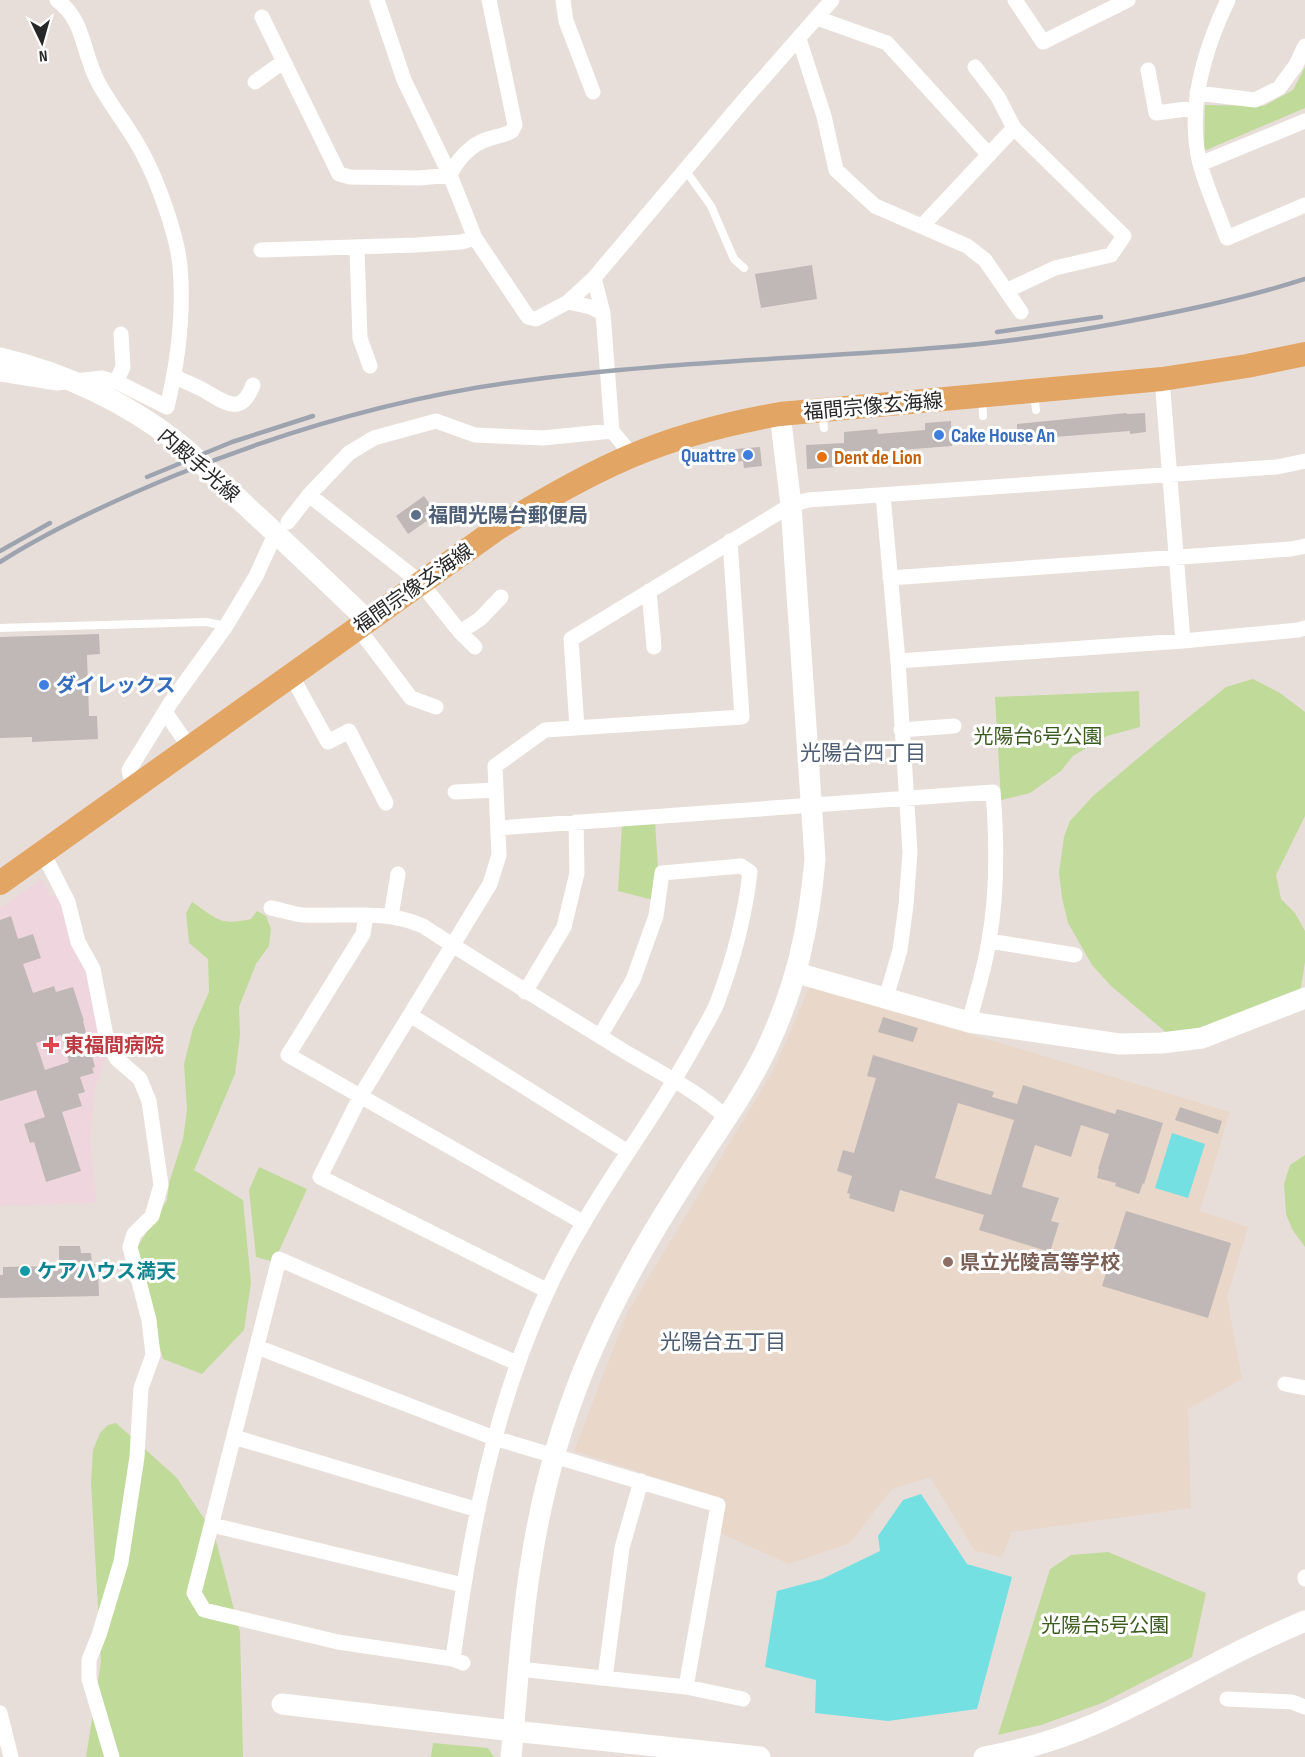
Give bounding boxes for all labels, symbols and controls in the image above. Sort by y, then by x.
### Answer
north arrow [12,12,72,72]
text: N [38,46,48,65]
street label: 福間宗像玄海線 [802,389,944,425]
street label: 内殿手光線 [153,424,244,508]
place label: Cake House An [951,424,1055,448]
marker: Cake House An [932,428,946,442]
place label: Quattre [681,444,736,468]
place label: Dent de Lion [834,446,922,470]
marker: Quattre [741,448,755,462]
marker: Dent de Lion [815,450,829,464]
place label: 福間光陽台郵便局 [428,504,588,528]
marker: 福間光陽台郵便局 [409,508,423,522]
street label: 福間宗像玄海線 [349,539,478,639]
place label: ダイレックス [56,674,175,698]
marker: ダイレックス [37,678,51,692]
park label: 光陽台6号公園 [974,725,1102,749]
district label: 光陽台四丁目 [800,741,926,766]
place label: 東福間病院 [64,1034,164,1058]
marker: 東福間病院 [42,1036,60,1054]
place label: 県立光陵高等学校 [960,1251,1120,1275]
marker: 県立光陵高等学校 [941,1255,955,1269]
place label: ケアハウス満天 [37,1260,176,1284]
marker: ケアハウス満天 [18,1264,32,1278]
district label: 光陽台五丁目 [660,1330,786,1355]
park label: 光陽台5号公園 [1041,1614,1169,1638]

